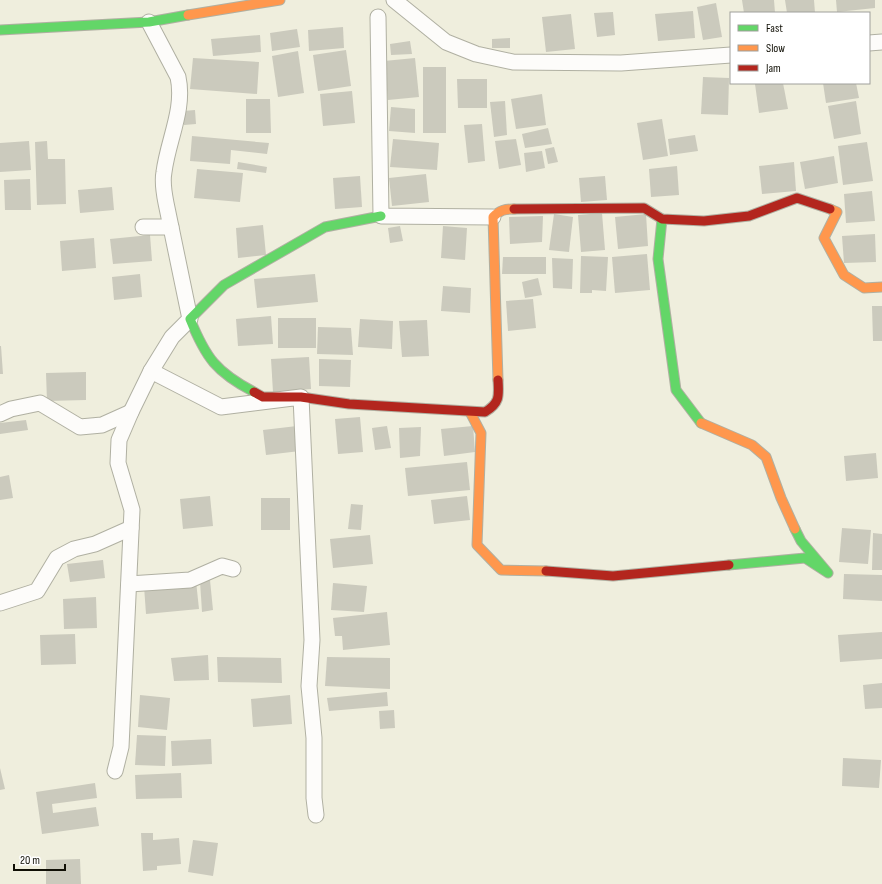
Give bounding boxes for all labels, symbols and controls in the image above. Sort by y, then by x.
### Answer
legend [730,12,870,84]
text: Fast [766,21,783,36]
text: Slow [766,41,785,56]
text: Jam [765,61,781,76]
scale bar [14,846,65,872]
text: 20 m [20,853,40,868]

